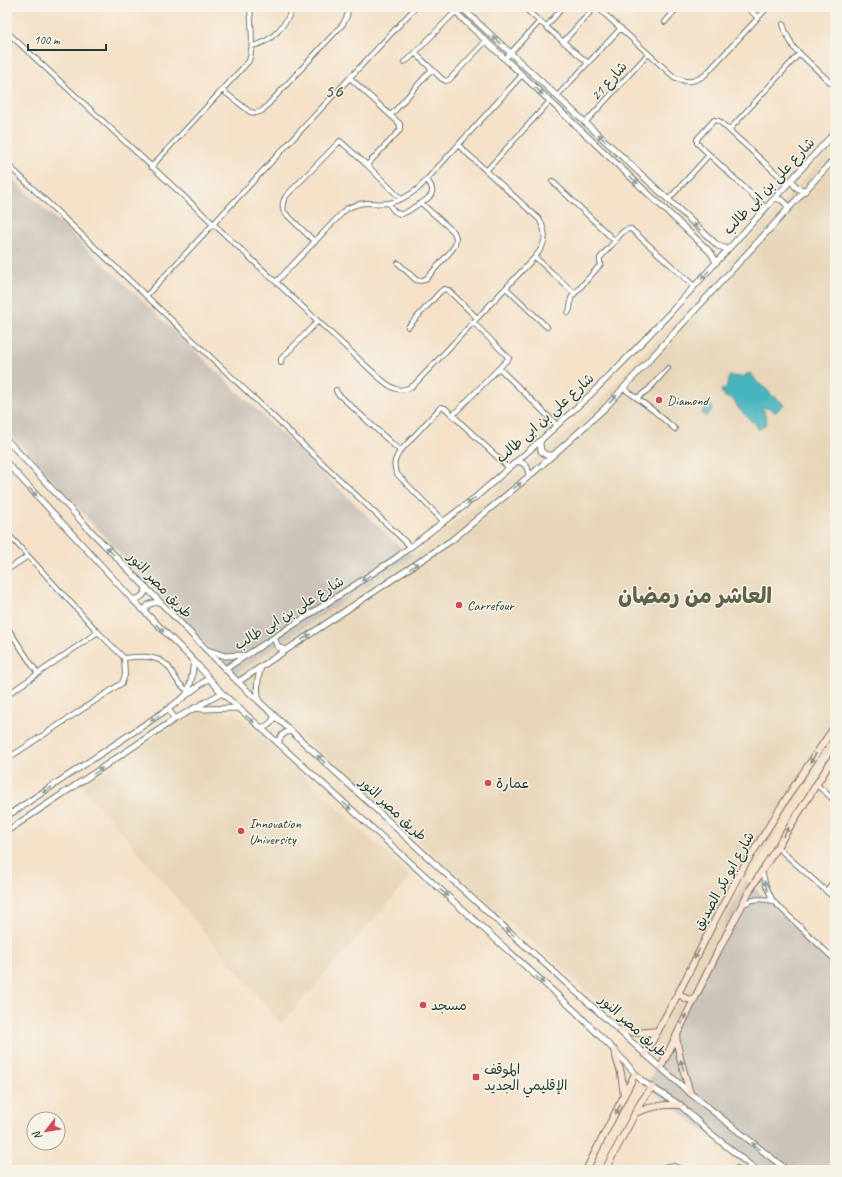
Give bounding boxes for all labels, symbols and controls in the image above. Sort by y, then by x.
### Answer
scale bar [28,26,106,52]
text: 100 m [34,32,61,48]
one-way arrow [492,36,501,45]
street label: شارع 21 [587,58,632,105]
district label: 56 [325,80,344,102]
one-way arrow [534,86,544,96]
one-way arrow [597,133,607,143]
street label: شارع على بن ابى طالب [720,134,819,239]
one-way arrow [629,175,639,185]
one-way arrow [692,222,702,232]
one-way arrow [700,270,709,280]
street label: شارع على بن ابى طالب [492,370,598,467]
place label: Diamond [667,392,711,409]
one-way arrow [608,394,618,404]
marker: Diamond [654,395,664,405]
one-way arrow [511,482,522,491]
one-way arrow [29,487,38,497]
one-way arrow [465,497,476,505]
one-way arrow [106,546,115,555]
street label: طريق مصر النور [123,548,196,622]
one-way arrow [408,562,420,569]
street label: شارع على بن ابى طالب [231,572,347,654]
one-way arrow [361,574,371,582]
district label: العاشر من رمضان [618,582,772,610]
place label: Carrefour [467,597,516,614]
marker: Carrefour [454,600,464,610]
one-way arrow [155,623,165,633]
one-way arrow [300,633,311,641]
one-way arrow [150,714,160,722]
one-way arrow [245,714,256,723]
one-way arrow [809,753,817,763]
one-way arrow [317,755,326,764]
one-way arrow [93,767,103,775]
street label: طريق مصر النور [355,773,430,845]
place label: عمارة [496,775,530,792]
marker: عمارة [483,778,493,788]
one-way arrow [42,786,52,794]
one-way arrow [342,801,353,810]
place label: Innovation University [249,815,301,848]
marker: Innovation University [236,826,246,836]
one-way arrow [783,826,790,838]
street label: شارع ابو بكر الصديق [690,829,759,934]
one-way arrow [763,880,769,892]
one-way arrow [439,888,448,897]
one-way arrow [505,927,515,937]
one-way arrow [694,948,700,960]
one-way arrow [536,975,545,984]
street label: طريق مصر النور [594,990,670,1062]
place label: مسجد [431,997,467,1014]
marker: مسجد [418,1000,428,1010]
one-way arrow [681,1013,687,1025]
one-way arrow [679,1058,685,1070]
place label: الموقف الإقليمي الجديد [484,1061,568,1098]
marker: الموقف الإقليمي الجديد [471,1072,481,1082]
one-way arrow [614,1103,621,1115]
north arrow [26,1111,66,1151]
text: N [29,1128,45,1143]
one-way arrow [751,1141,762,1150]

